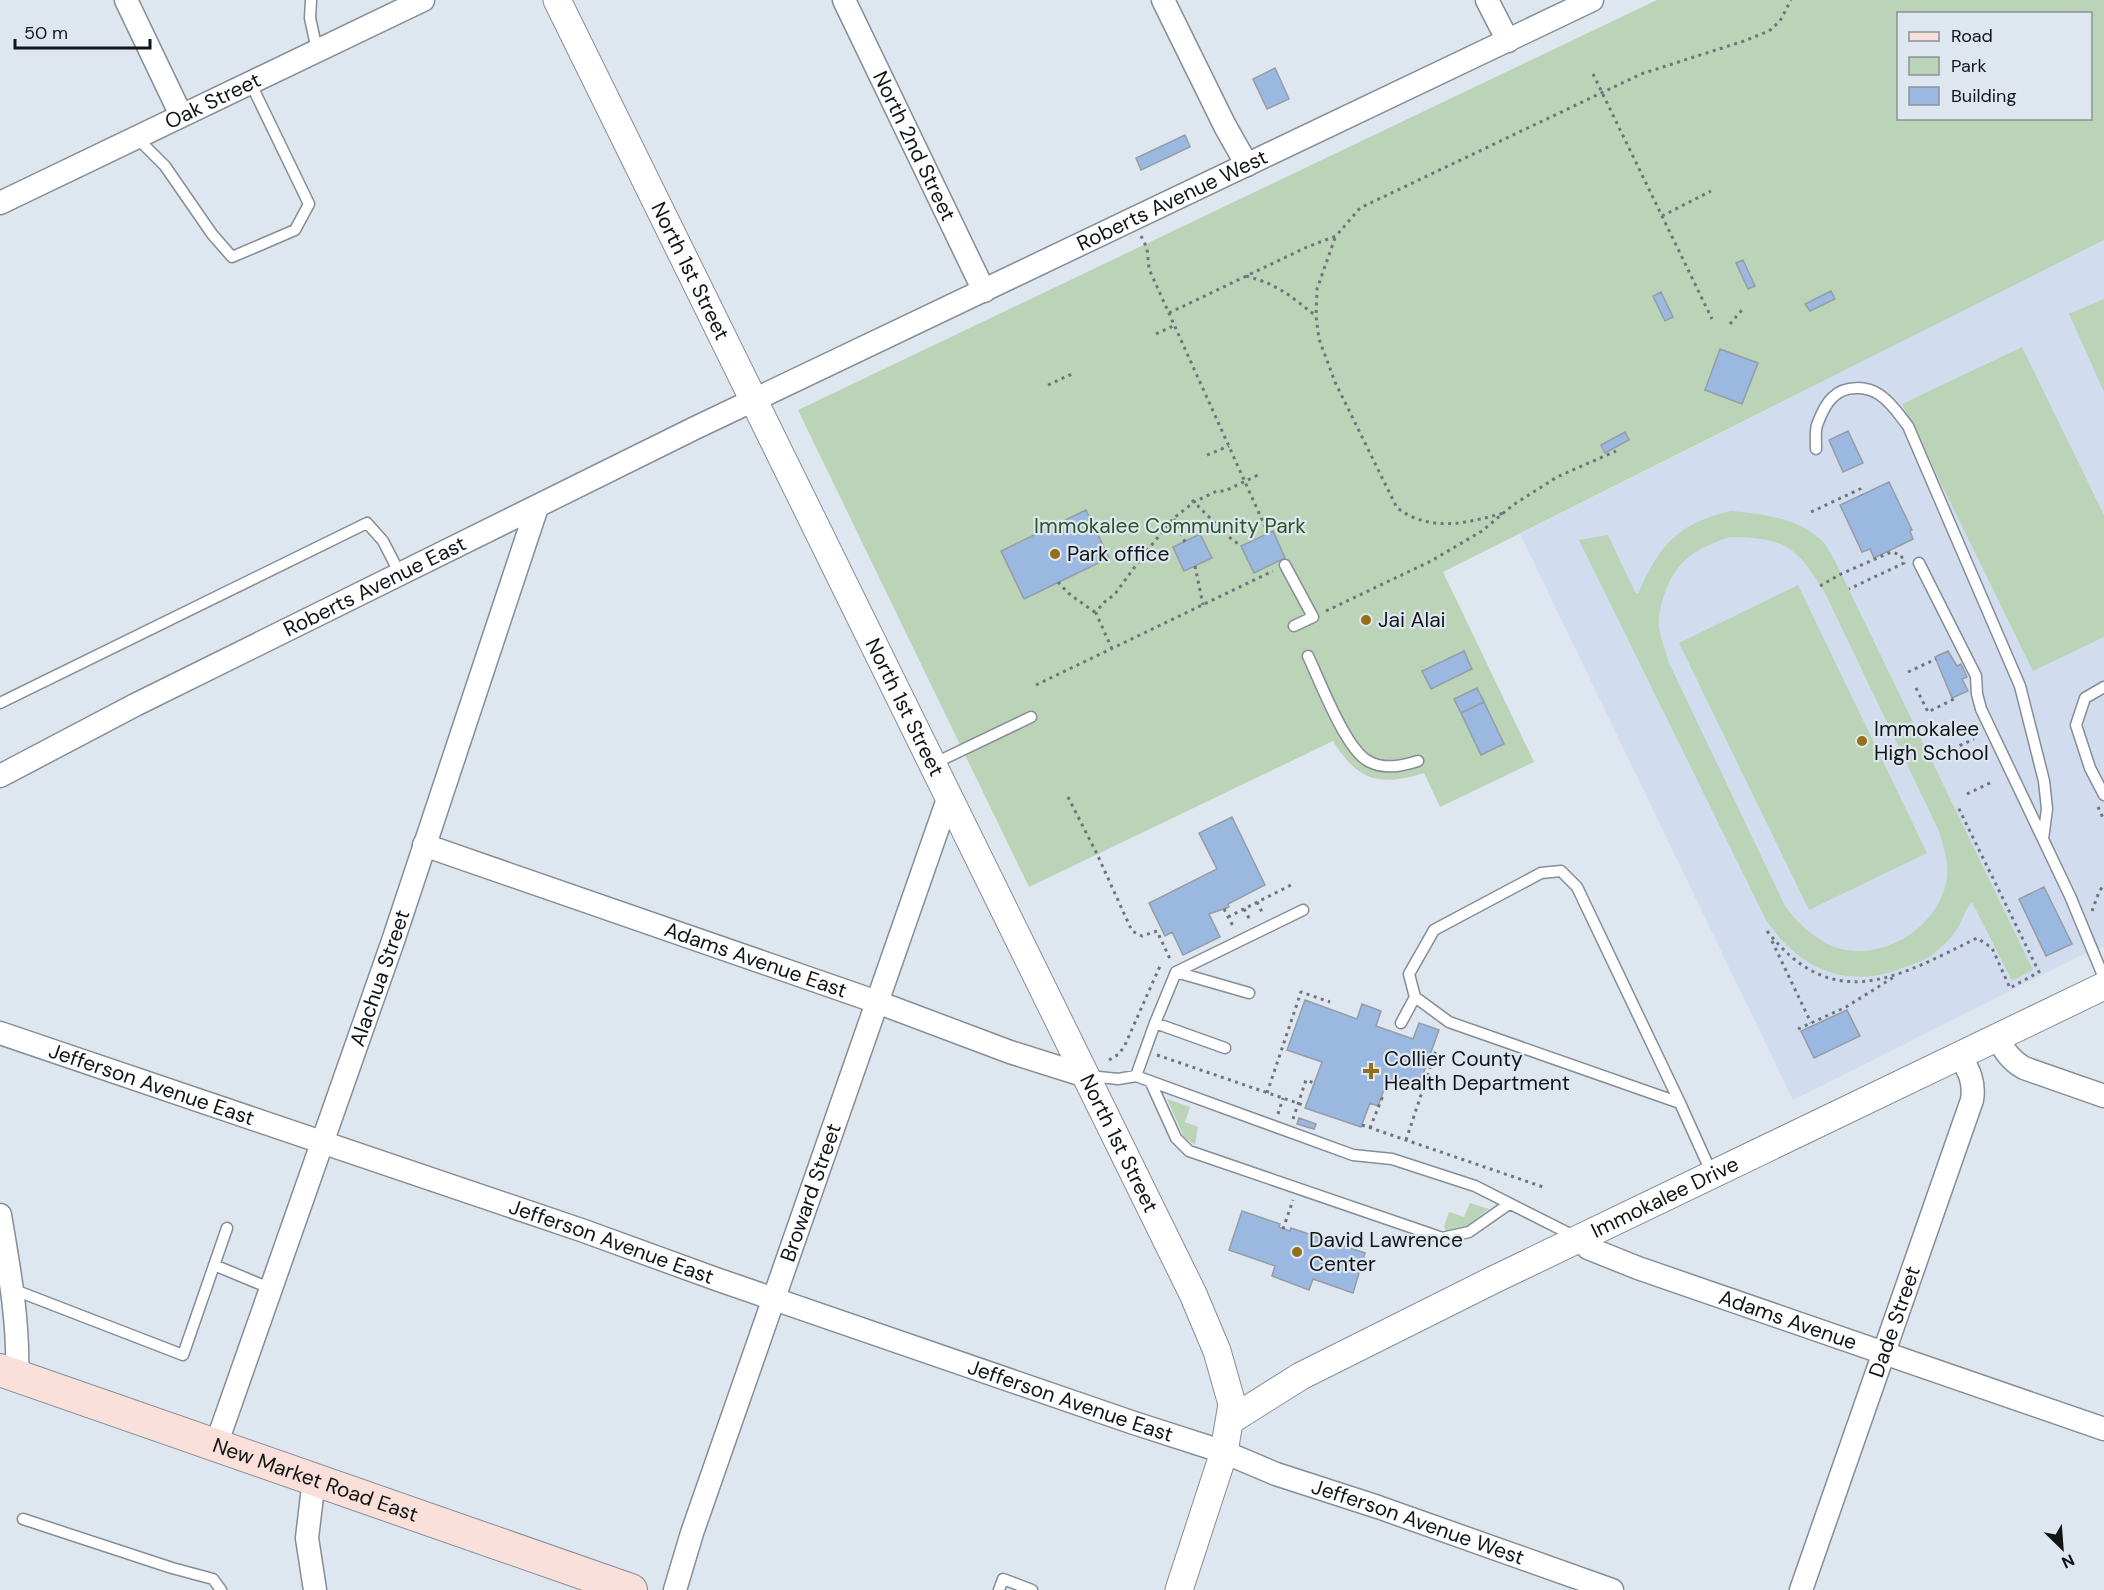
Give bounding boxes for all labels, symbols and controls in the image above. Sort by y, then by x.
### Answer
scale bar [15,12,150,50]
legend [1897,12,2092,120]
text: 50 m [24,21,68,45]
text: Road [1951,24,1993,48]
text: Park [1951,54,1987,78]
street label: Oak Street [160,66,265,136]
street label: North 2nd Street [866,66,962,226]
text: Building [1951,84,2016,108]
street label: Roberts Avenue West [1072,143,1272,258]
street label: North 1st Street [644,197,736,345]
park label: Immokalee Community Park [1034,512,1306,540]
street label: Roberts Avenue East [279,529,471,643]
place label: Park office [1067,540,1169,568]
marker: Park office [1048,547,1062,561]
place label: Jai Alai [1378,606,1446,634]
marker: Jai Alai [1359,613,1373,627]
street label: North 1st Street [859,633,950,781]
place label: Immokalee High School [1874,715,1989,767]
marker: Immokalee High School [1855,734,1869,748]
street label: Alachua Street [343,906,416,1050]
street label: Adams Avenue East [661,915,851,1005]
street label: Jefferson Avenue East [45,1037,258,1132]
place label: Collier County Health Department [1384,1045,1570,1097]
marker: Collier County Health Department [1362,1062,1380,1080]
street label: North 1st Street [1073,1070,1165,1217]
street label: Broward Street [774,1120,848,1266]
street label: Immokalee Drive [1586,1150,1743,1245]
street label: Jefferson Avenue East [505,1193,718,1291]
place label: David Lawrence Center [1309,1226,1463,1278]
marker: David Lawrence Center [1290,1245,1304,1259]
street label: Dade Street [1862,1262,1927,1381]
street label: Adams Avenue [1715,1283,1861,1357]
street label: Jefferson Avenue East [964,1353,1177,1449]
street label: New Market Road East [209,1431,422,1529]
street label: Jefferson Avenue West [1308,1472,1528,1572]
north arrow [2032,1518,2092,1578]
text: N [2058,1549,2078,1573]

